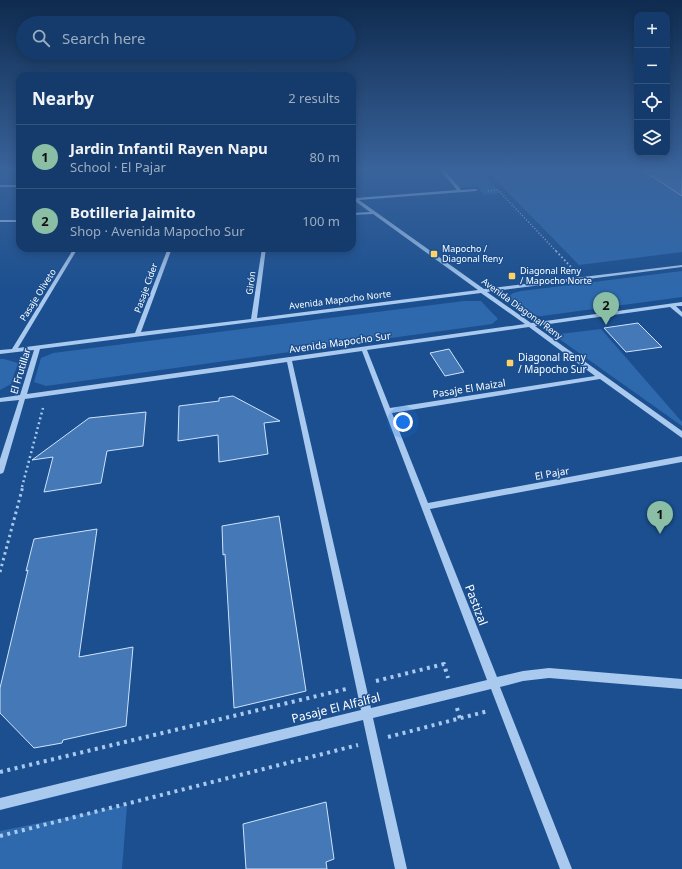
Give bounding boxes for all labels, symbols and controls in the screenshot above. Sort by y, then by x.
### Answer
map controls [634,12,670,156]
button: + [634,12,670,48]
search box [16,16,356,60]
icon: search [30,27,52,49]
text: Search here [62,28,145,48]
button: − [634,48,670,84]
button: locate [634,84,670,120]
text: Nearby [32,87,94,110]
text: 2 results [288,89,340,107]
button: layers [634,120,670,156]
text: Jardin Infantil Rayen Napu [70,138,268,158]
text: 1 [41,148,49,166]
text: 80 m [310,148,340,166]
text: School · El Pajar [70,158,166,176]
text: Botilleria Jaimito [70,202,196,222]
text: 2 [41,212,49,230]
text: 100 m [302,212,340,230]
text: Shop · Avenida Mapocho Sur [70,222,245,240]
place label: Mapocho / Diagonal Reny [442,242,503,265]
marker: Mapocho / Diagonal Reny [429,249,439,259]
street label: Pasaje Cider [131,261,161,314]
place label: Diagonal Reny / Mapocho Norte [520,264,592,287]
street label: Pasaje Oliveto [16,266,59,323]
street label: Girón [242,270,259,295]
marker: Diagonal Reny / Mapocho Norte [507,271,517,281]
street label: Avenida Diagonal Reny [479,275,566,343]
street label: Avenida Mapocho Norte [288,287,392,312]
pin: 2 [593,292,619,325]
street label: Avenida Mapocho Sur [288,328,392,356]
street label: El Frutillar [6,346,34,396]
place label: Diagonal Reny / Mapocho Sur [518,350,587,376]
marker: Diagonal Reny / Mapocho Sur [505,358,515,368]
street label: Pasaje El Maizal [431,375,507,401]
your location [393,412,413,432]
street label: El Pajar [534,463,570,483]
pin: 1 [647,501,673,534]
street label: Pastizal [461,582,492,628]
street label: Pasaje El Alfalfal [290,688,382,727]

